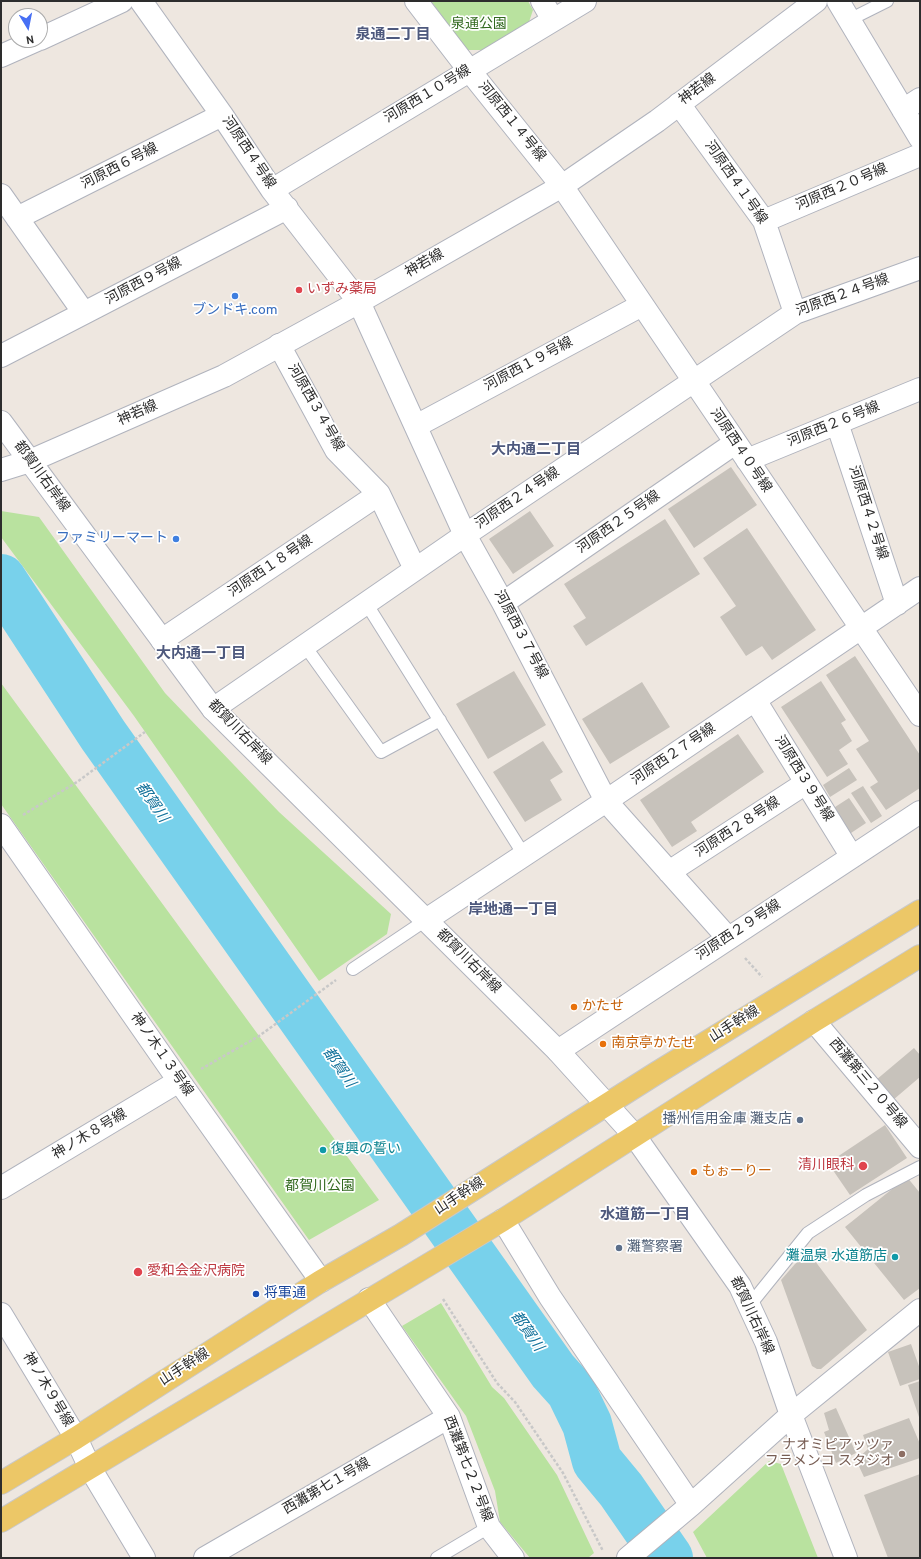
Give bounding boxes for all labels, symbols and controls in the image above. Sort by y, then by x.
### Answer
north arrow [8,8,48,48]
park label: 泉通公園 [451,17,507,33]
district label: 泉通二丁目 [356,27,430,45]
text: N [25,31,35,46]
street label: 河原西１０号線 [382,63,474,127]
street label: 神若線 [676,71,720,109]
street label: 河原西１４号線 [474,79,548,165]
street label: 河原西４号線 [218,113,278,193]
street label: 河原西４１号線 [700,138,770,228]
street label: 河原西６号線 [79,140,161,194]
street label: 河原西２０号線 [794,161,890,215]
street label: 神若線 [403,246,447,282]
street label: 河原西９号線 [103,255,185,309]
street label: 河原西２４号線 [794,271,892,321]
place label: いずみ薬局 [307,282,377,298]
marker: いずみ薬局 [294,285,304,295]
marker: ブンドキ.com [230,291,240,301]
place label: ブンドキ.com [192,303,278,319]
street label: 河原西１９号線 [482,335,576,395]
street label: 河原西３４号線 [283,361,347,455]
street label: 神若線 [115,398,161,430]
street label: 河原西２６号線 [785,399,883,451]
street label: 河原西４０号線 [706,406,774,496]
street label: 都賀川右岸線 [10,438,72,516]
district label: 大内通二丁目 [491,442,581,460]
street label: 河原西４２号線 [844,464,890,562]
street label: 河原西２４号線 [473,465,563,533]
street label: 河原西２５号線 [574,488,664,558]
place label: ファミリーマート [56,531,168,547]
street label: 河原西１８号線 [226,533,316,601]
marker: ファミリーマート [171,534,181,544]
street label: 河原西３７号線 [490,588,550,682]
district label: 大内通一丁目 [156,646,246,664]
street label: 都賀川右岸線 [204,697,274,769]
street label: 河原西２７号線 [629,721,719,789]
street label: 河原西３９号線 [770,733,836,825]
water label: 都賀川 [131,779,171,827]
street label: 河原西２８号線 [692,794,784,862]
street label: 河原西２９号線 [693,897,785,965]
district label: 岸地通一丁目 [468,902,558,920]
street label: 都賀川右岸線 [432,926,504,998]
place label: かたせ [582,999,624,1015]
marker: かたせ [569,1002,579,1012]
street label: 山手幹線 [707,1003,763,1047]
street label: 神ノ木１３号線 [126,1010,196,1100]
place label: 南京亭かたせ [611,1036,695,1052]
street label: 西灘第三２０号線 [825,1036,909,1132]
marker: 南京亭かたせ [598,1039,608,1049]
water label: 都賀川 [318,1044,358,1092]
street label: 神ノ木８号線 [50,1106,130,1164]
place label: 播州信用金庫 灘支店 [663,1112,792,1128]
marker: 播州信用金庫 灘支店 [795,1115,805,1125]
place label: 復興の誓い [331,1142,401,1158]
marker: 復興の誓い [318,1145,328,1155]
place label: 清川眼科 [798,1158,854,1174]
marker: 清川眼科 [857,1160,869,1172]
place label: もぉーりー [702,1164,772,1180]
marker: もぉーりー [689,1167,699,1177]
street label: 山手幹線 [432,1175,488,1219]
park label: 都賀川公園 [285,1179,355,1195]
district label: 水道筋一丁目 [600,1207,690,1225]
place label: 灘警察署 [627,1240,683,1256]
marker: 灘警察署 [614,1243,624,1253]
place label: 灘温泉 水道筋店 [786,1249,887,1265]
marker: 灘温泉 水道筋店 [890,1252,900,1262]
place label: 愛和会金沢病院 [147,1264,245,1280]
marker: 愛和会金沢病院 [132,1266,144,1278]
street label: 都賀川右岸線 [726,1274,776,1358]
place label: 将軍通 [264,1286,306,1302]
marker: 将軍通 [251,1289,261,1299]
water label: 都賀川 [506,1308,546,1356]
street label: 山手幹線 [157,1346,213,1390]
street label: 神ノ木９号線 [18,1350,76,1430]
street label: 西灘第七２２号線 [439,1414,495,1524]
place label: ナオミピアッツァ フラメンコ スタジオ [765,1438,894,1470]
marker: ナオミピアッツァ フラメンコ スタジオ [897,1449,907,1459]
street label: 西灘第七１号線 [280,1455,374,1519]

